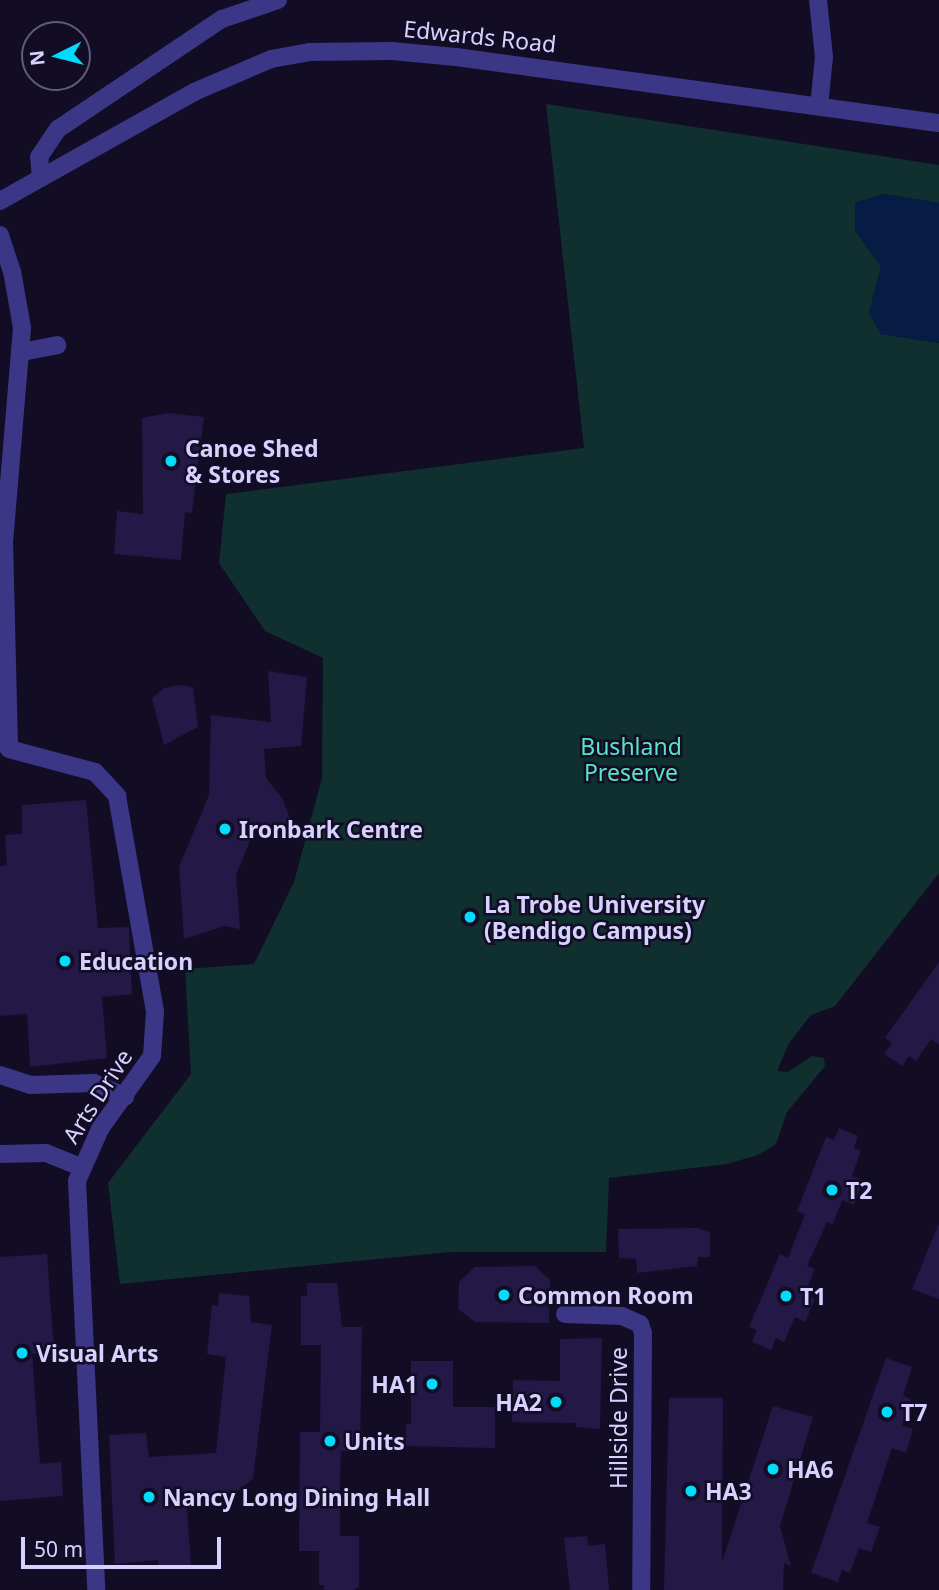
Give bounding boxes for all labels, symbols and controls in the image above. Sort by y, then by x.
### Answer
street label: Edwards Road [402,14,558,58]
north arrow [21,21,91,91]
text: N [23,49,51,67]
place label: Canoe Shed & Stores [185,434,318,488]
marker: Canoe Shed & Stores [163,453,179,469]
park label: Bushland Preserve [580,732,682,786]
place label: Ironbark Centre [239,815,423,843]
marker: Ironbark Centre [217,821,233,837]
place label: La Trobe University (Bendigo Campus) [484,890,705,944]
marker: La Trobe University (Bendigo Campus) [462,909,478,925]
place label: Education [79,947,193,975]
marker: Education [57,953,73,969]
street label: Arts Drive [56,1044,138,1148]
place label: T2 [846,1176,872,1204]
marker: T2 [824,1182,840,1198]
place label: Common Room [518,1281,694,1309]
place label: T1 [800,1282,826,1310]
marker: Common Room [496,1287,512,1303]
marker: T1 [778,1288,794,1304]
place label: Visual Arts [36,1339,159,1367]
marker: Visual Arts [14,1345,30,1361]
street label: Hillside Drive [604,1347,632,1489]
place label: HA1 [371,1370,418,1398]
marker: HA1 [424,1376,440,1392]
place label: HA2 [495,1388,542,1416]
marker: HA2 [548,1394,564,1410]
place label: T7 [901,1398,927,1426]
marker: T7 [879,1404,895,1420]
place label: Units [344,1427,405,1455]
marker: Units [322,1433,338,1449]
place label: HA6 [787,1455,834,1483]
marker: HA6 [765,1461,781,1477]
place label: HA3 [705,1477,752,1505]
place label: Nancy Long Dining Hall [163,1483,430,1511]
marker: HA3 [683,1483,699,1499]
marker: Nancy Long Dining Hall [141,1489,157,1505]
scale bar [24,1524,224,1568]
text: 50 m [34,1535,83,1563]

